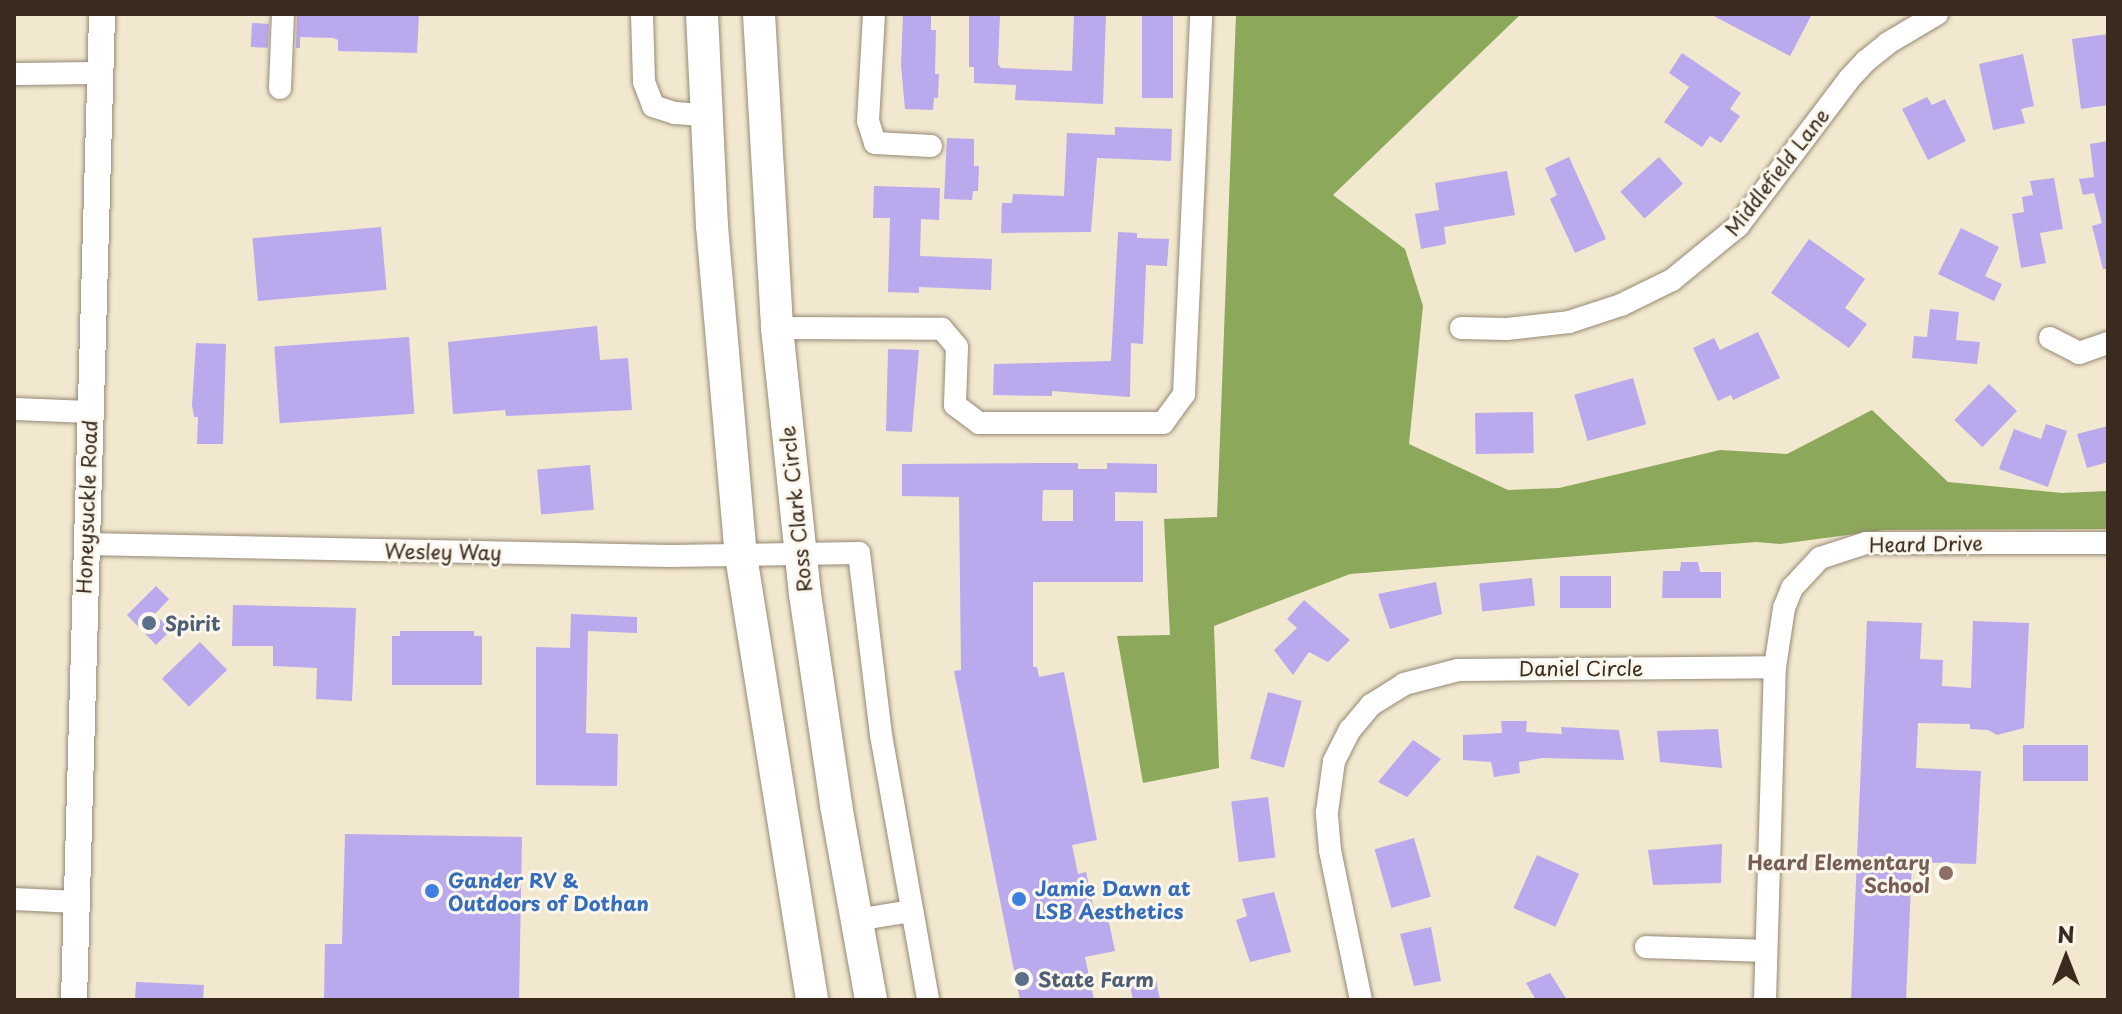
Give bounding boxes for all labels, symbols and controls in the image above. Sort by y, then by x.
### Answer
street label: Middlefield Lane [1720,103,1834,241]
street label: Honeysuckle Road [72,418,102,596]
street label: Ross Clark Circle [775,425,817,593]
street label: Heard Drive [1867,531,1985,557]
street label: Wesley Way [384,539,502,565]
place label: Spirit [165,611,221,635]
marker: Spirit [140,614,158,632]
street label: Daniel Circle [1519,656,1643,680]
place label: Heard Elementary School [1745,850,1930,897]
marker: Heard Elementary School [1937,864,1955,882]
place label: Gander RV & Outdoors of Dothan [448,868,649,915]
place label: Jamie Dawn at LSB Aesthetics [1035,876,1190,923]
marker: Gander RV & Outdoors of Dothan [423,882,441,900]
marker: Jamie Dawn at LSB Aesthetics [1010,890,1028,908]
text: N [2057,917,2075,950]
north arrow [2026,918,2106,998]
place label: State Farm [1038,967,1155,991]
marker: State Farm [1013,970,1031,988]

